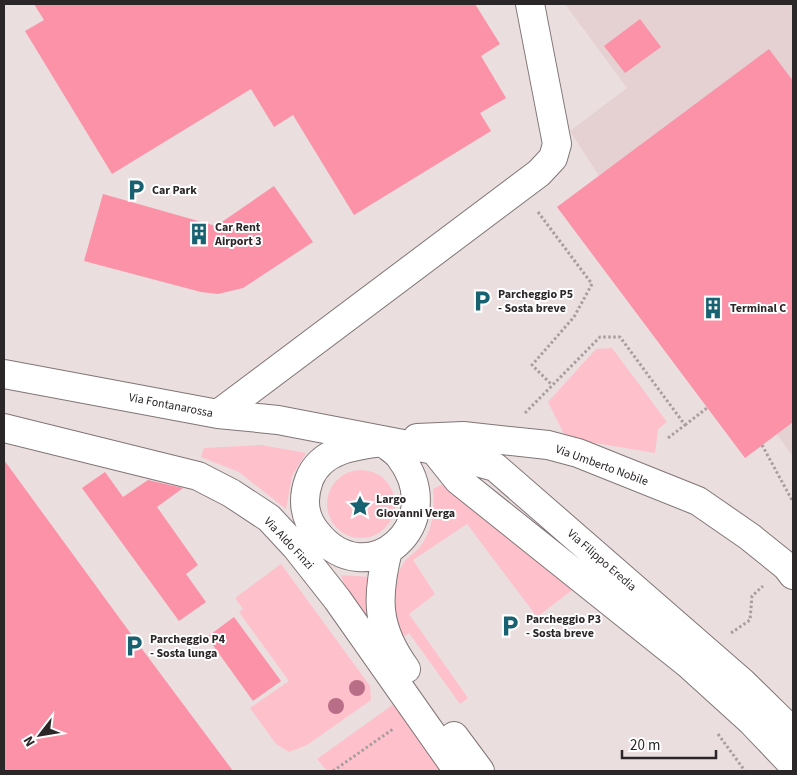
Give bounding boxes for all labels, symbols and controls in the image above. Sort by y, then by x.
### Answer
parking icon: Car Park [123,177,149,203]
place label: Car Park [152,182,197,199]
place label: Car Rent Airport 3 [214,219,262,250]
building icon: Car Rent Airport 3 [186,221,212,247]
place label: Parcheggio P5 - Sosta breve [498,286,573,317]
parking icon: Parcheggio P5 - Sosta breve [469,288,495,314]
building icon: Terminal C [700,295,726,321]
place label: Terminal C [730,300,786,317]
street label: Via Fontanarossa [127,389,214,422]
street label: Via Umberto Nobile [553,441,651,490]
place label: Largo Giovanni Verga [376,491,455,522]
place icon: Largo Giovanni Verga [347,493,373,519]
street label: Via Aldo Finzi [260,513,317,573]
street label: Via Filippo Eredia [563,526,640,595]
place label: Parcheggio P3 - Sosta breve [526,611,601,642]
parking icon: Parcheggio P3 - Sosta breve [497,613,523,639]
place label: Parcheggio P4 - Sosta lunga [150,631,226,662]
parking icon: Parcheggio P4 - Sosta lunga [121,633,147,659]
north arrow [15,710,65,760]
scale bar [622,728,716,760]
text: N [19,732,41,750]
text: 20 m [630,735,660,756]

